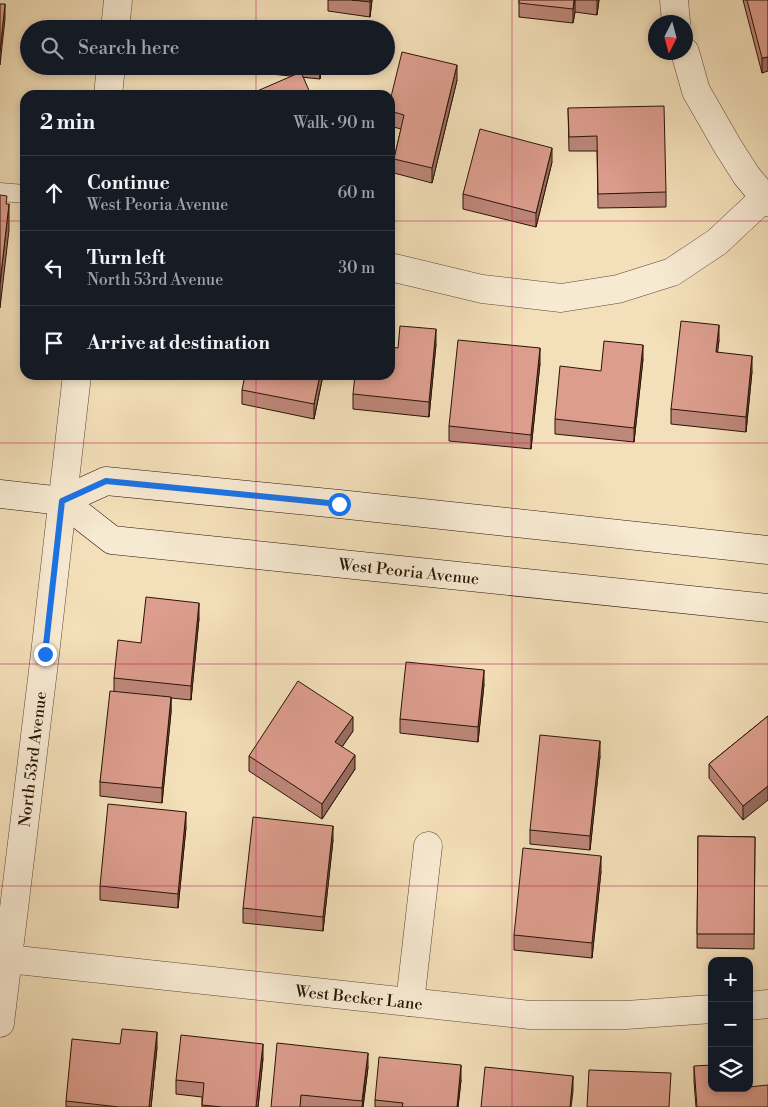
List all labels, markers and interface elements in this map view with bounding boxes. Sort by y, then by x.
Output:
north arrow [648,15,693,60]
search box [20,20,395,75]
icon: search [38,34,66,62]
text: Search here [78,36,179,60]
text: 2 min [40,110,95,136]
text: Walk · 90 m [293,113,375,133]
text: Continue [87,171,170,195]
icon: ahead [40,179,68,207]
text: 60 m [337,183,375,203]
text: West Peoria Avenue [87,195,228,215]
text: Turn left [87,246,166,270]
icon: left [40,254,68,282]
text: 30 m [338,258,375,278]
text: North 53rd Avenue [87,270,223,290]
icon: arrive [40,329,68,357]
text: Arrive at destination [87,331,270,355]
route start [328,493,351,516]
street label: West Peoria Avenue [337,555,480,589]
route end [34,643,57,666]
street label: North 53rd Avenue [15,690,51,828]
map controls [708,957,753,1092]
button: + [708,957,753,1002]
street label: West Becker Lane [293,981,424,1015]
button: − [708,1002,753,1047]
button: layers [708,1047,753,1092]

